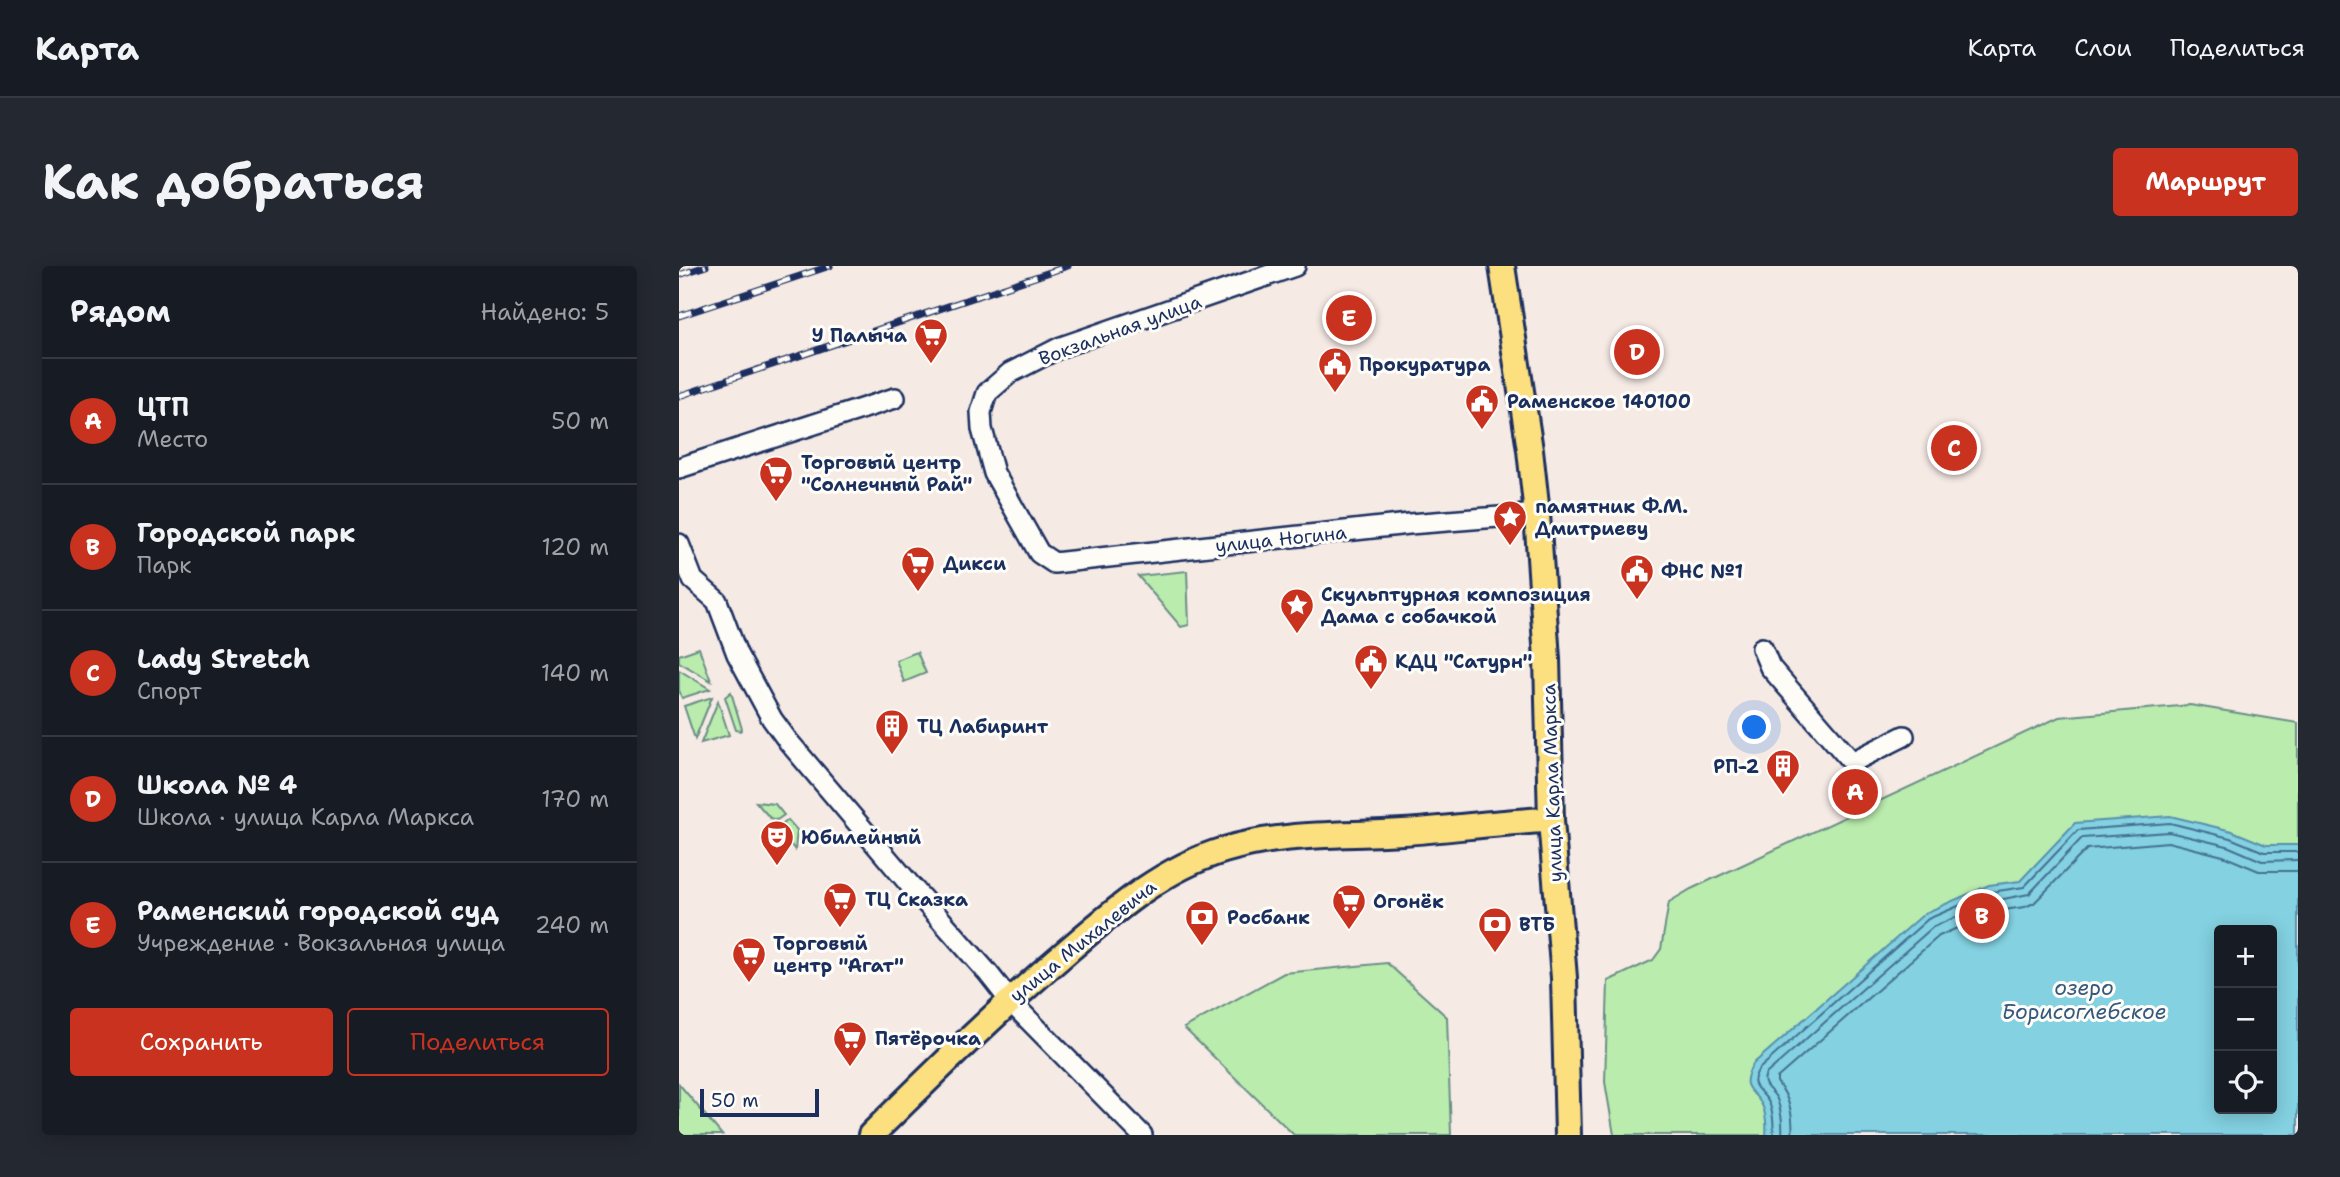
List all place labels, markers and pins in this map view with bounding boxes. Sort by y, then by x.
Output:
pin: E [1326,292,1372,344]
supermarket icon: У Палыча [912,316,950,365]
place label: У Палыча [811,323,907,348]
pin: D [1614,326,1660,378]
public building icon: Прокуратура [1316,345,1354,394]
place label: Прокуратура [1359,352,1490,377]
public building icon: Раменское 140100 [1463,382,1501,431]
place label: Раменское 140100 [1507,389,1691,414]
pin: C [1931,422,1977,474]
place label: Торговый центр "Солнечный Рай" [801,450,973,497]
supermarket icon: Торговый центр "Солнечный Рай" [757,454,795,503]
place label: памятник Ф.М. Дмитриеву [1535,494,1688,541]
place icon: памятник Ф.М. Дмитриеву [1491,498,1529,547]
supermarket icon: Дикси [899,544,937,593]
place label: Дикси [943,551,1006,576]
public building icon: ФНС №1 [1618,552,1656,601]
place label: ФНС №1 [1661,559,1743,584]
place label: Скульптурная композиция Дама с собачкой [1321,582,1591,629]
place icon: Скульптурная композиция Дама с собачкой [1278,586,1316,635]
public building icon: КДЦ "Сатурн" [1352,642,1390,691]
place label: КДЦ "Сатурн" [1395,649,1533,674]
building icon: ТЦ Лабиринт [873,707,911,756]
place label: ТЦ Лабиринт [917,714,1049,739]
building icon: РП-2 [1764,747,1802,796]
place label: РП-2 [1713,754,1759,779]
pin: A [1832,766,1878,818]
theatre icon: Юбилейный [758,818,796,867]
place label: Юбилейный [801,825,921,850]
supermarket icon: ТЦ Сказка [821,880,859,929]
supermarket icon: Огонёк [1330,882,1368,931]
place label: ТЦ Сказка [865,887,968,912]
place label: Огонёк [1373,889,1444,914]
pin: B [1959,890,2005,942]
bank icon: Росбанк [1183,898,1221,947]
place label: Росбанк [1227,905,1310,930]
bank icon: ВТБ [1476,905,1514,954]
place label: ВТБ [1519,912,1555,937]
place label: Торговый центр "Агат" [773,931,904,978]
supermarket icon: Торговый центр "Агат" [730,935,768,984]
supermarket icon: Пятёрочка [831,1019,869,1068]
place label: Пятёрочка [875,1026,981,1051]

